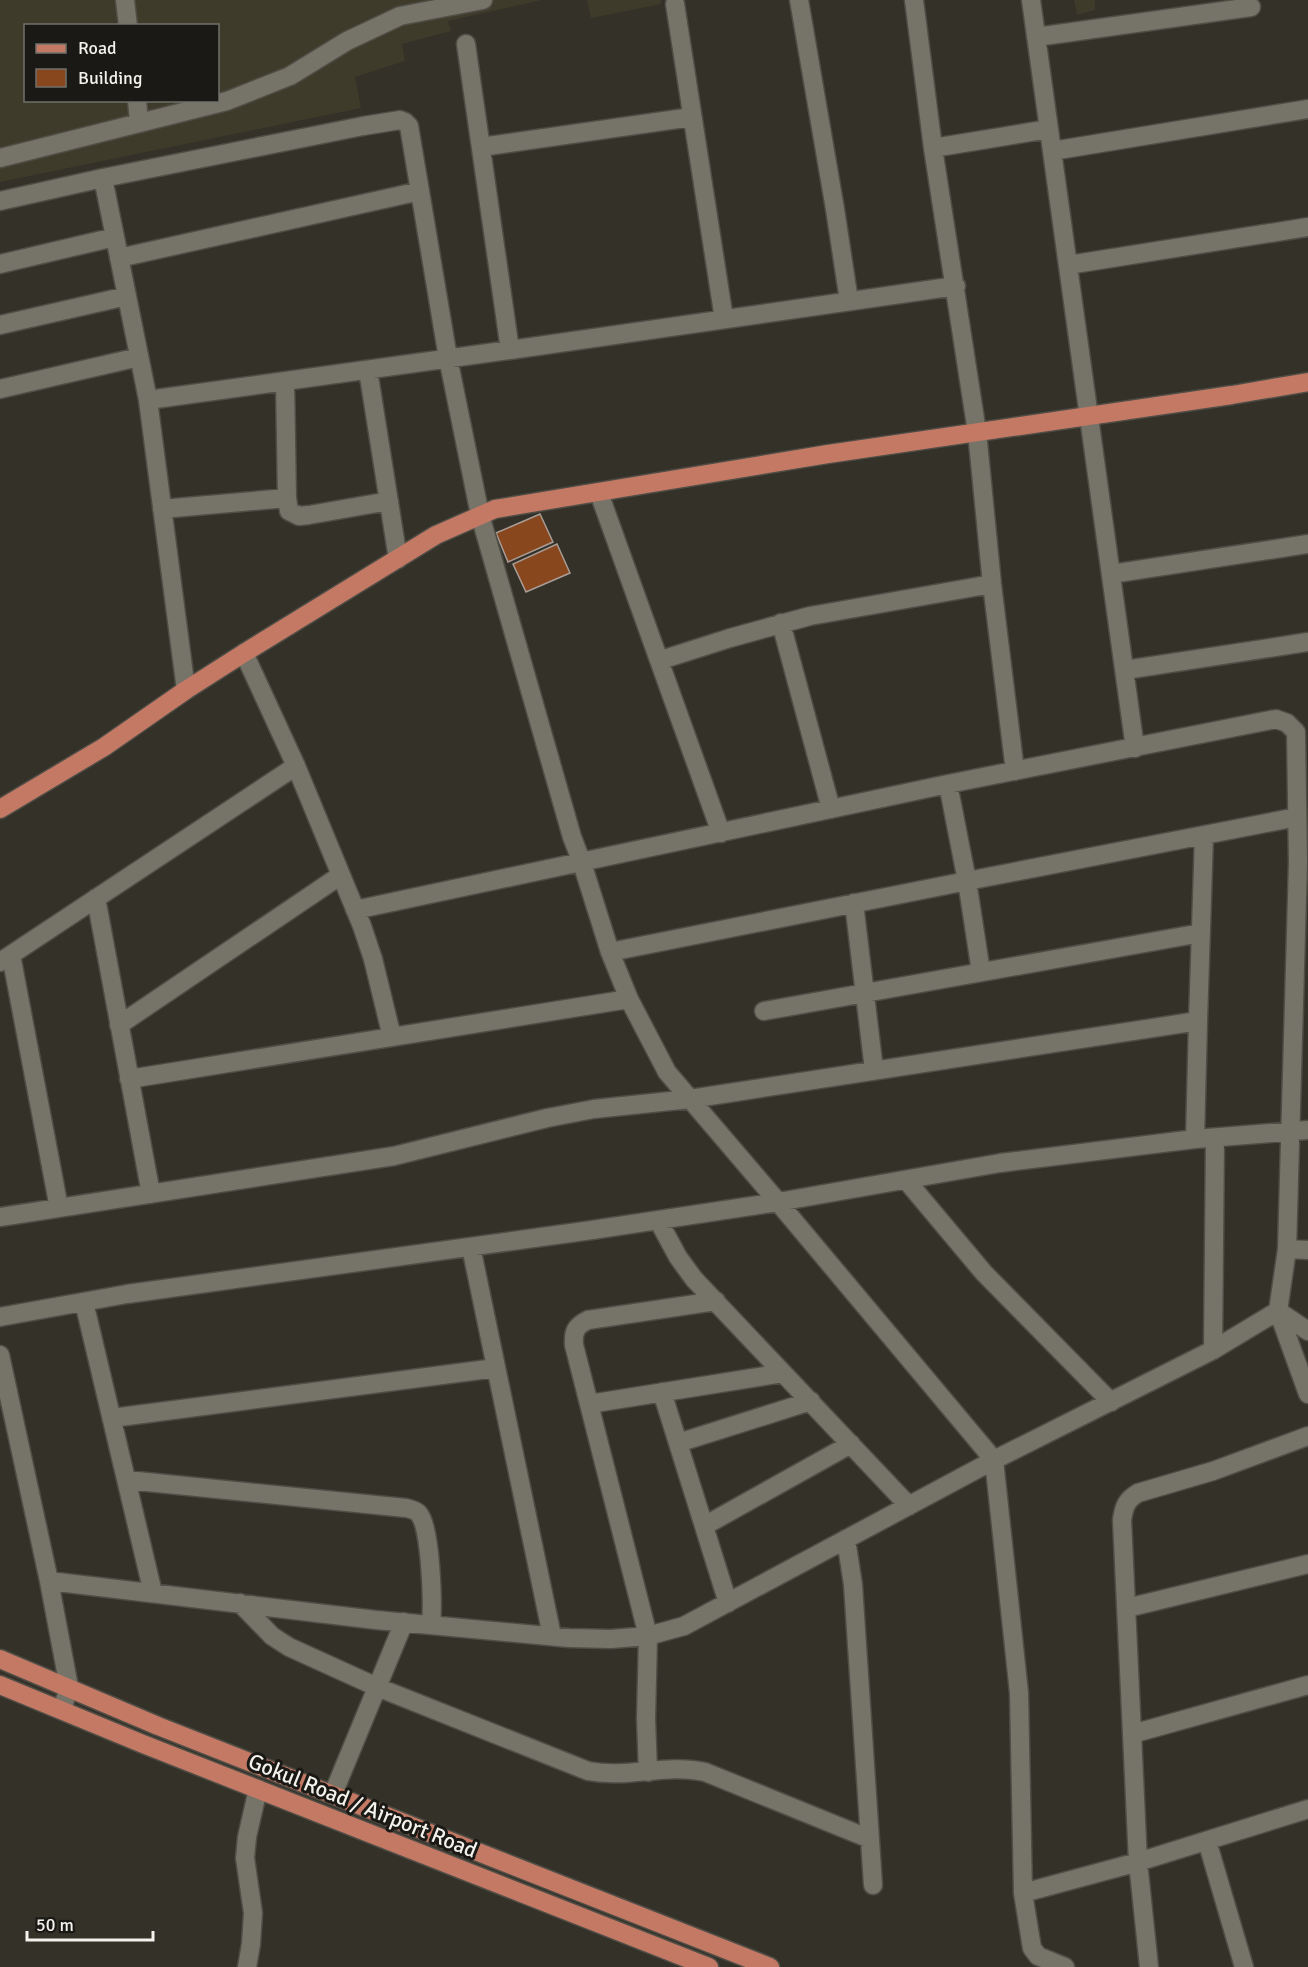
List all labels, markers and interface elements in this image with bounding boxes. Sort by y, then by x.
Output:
legend [24,24,219,102]
text: Road [78,37,117,59]
text: Building [78,67,142,89]
street label: Gokul Road / Airport Road [244,1747,481,1864]
scale bar [27,1904,153,1942]
text: 50 m [36,1914,74,1936]

